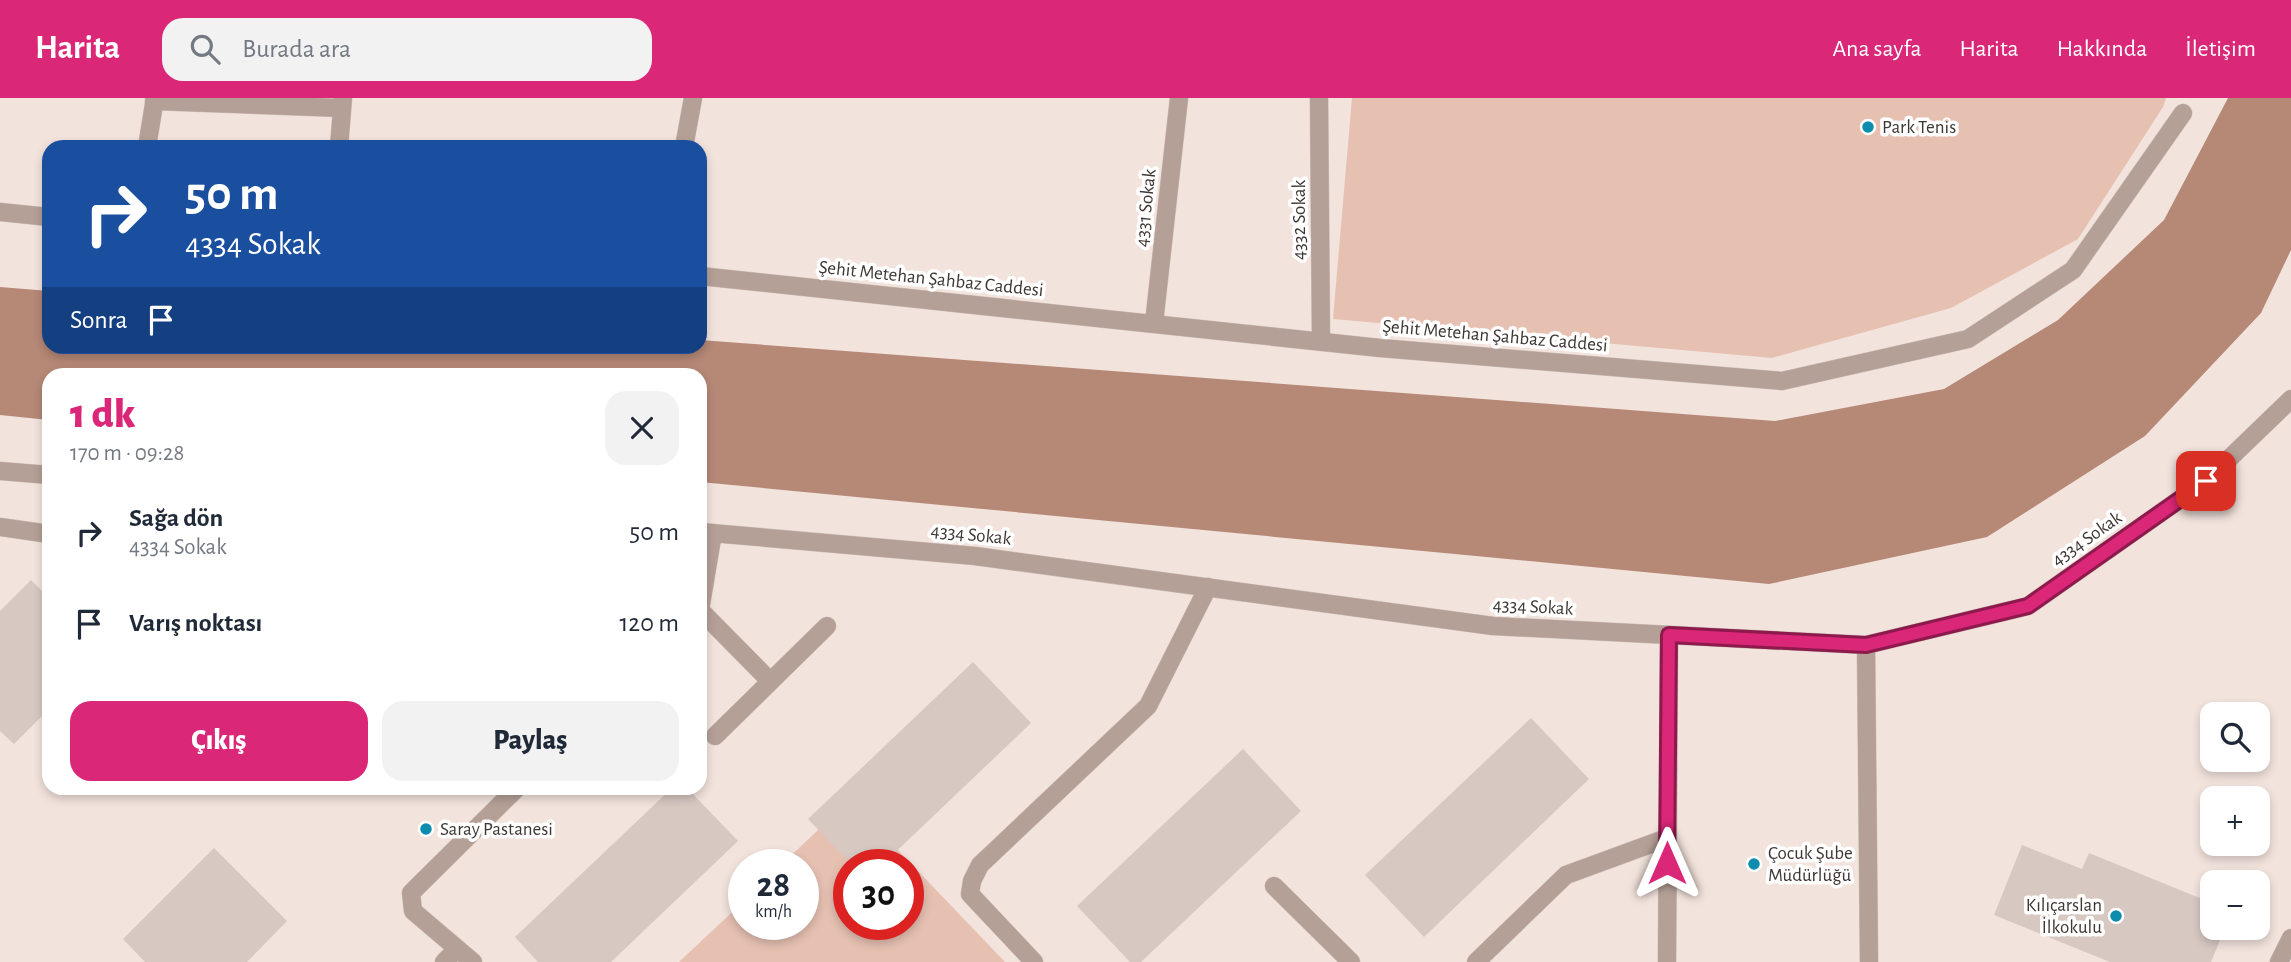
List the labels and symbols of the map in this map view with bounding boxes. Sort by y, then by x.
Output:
place label: Park Tenis [1882,118,1956,137]
marker: Park Tenis [1860,119,1876,135]
street label: 4331 Sokak [1132,168,1160,248]
street label: 4332 Sokak [1290,180,1309,260]
street label: Şehit Metehan Şahbaz Caddesi [818,258,1044,300]
street label: Şehit Metehan Şahbaz Caddesi [1382,317,1608,355]
pin [2176,451,2236,511]
street label: 4334 Sokak [2048,508,2126,570]
street label: 4334 Sokak [930,521,1012,549]
street label: 4334 Sokak [1492,595,1574,619]
place label: Saray Pastanesi [440,820,553,839]
marker: Saray Pastanesi [418,821,434,837]
position arrow [1630,826,1704,900]
place label: Çocuk Şube Müdürlüğü [1768,844,1853,885]
speed limit sign: 30 [833,849,924,940]
marker: Çocuk Şube Müdürlüğü [1746,856,1762,872]
place label: Kılıçarslan İlkokulu [2026,896,2102,937]
marker: Kılıçarslan İlkokulu [2108,908,2124,924]

